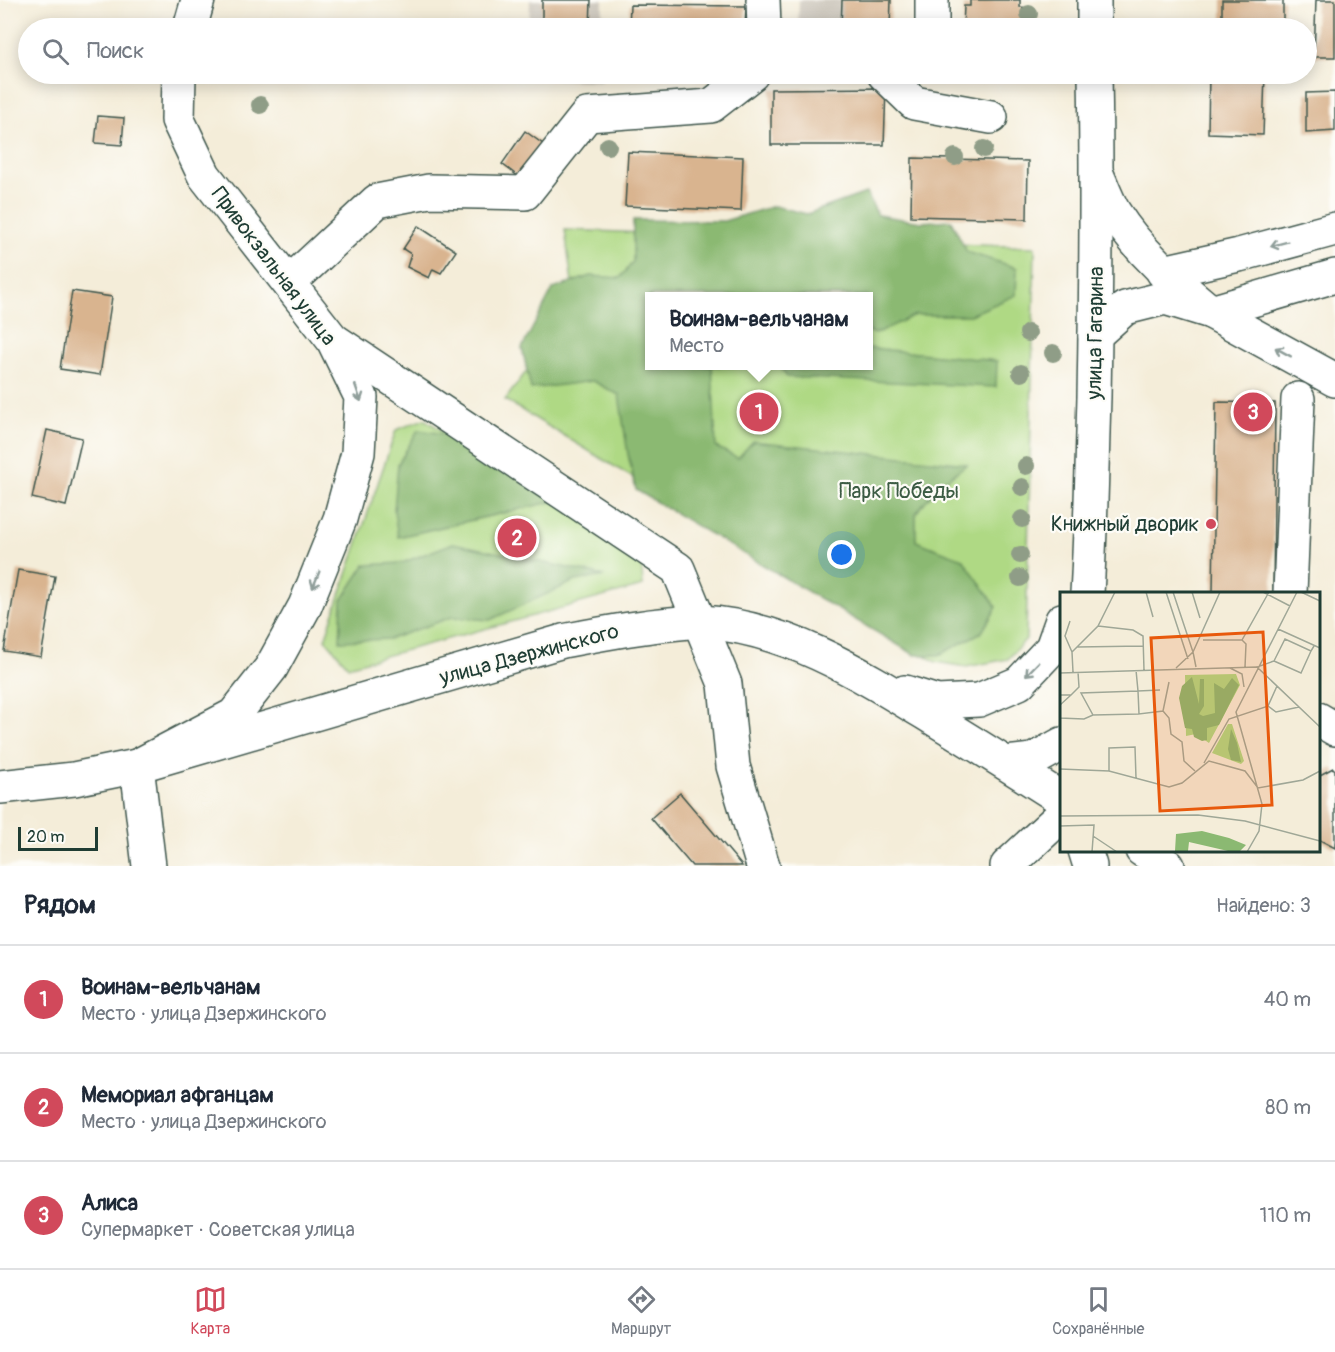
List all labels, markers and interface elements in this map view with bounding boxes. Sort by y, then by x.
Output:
search box [18,18,1317,84]
icon: search [39,35,72,68]
text: Поиск [87,37,144,65]
street label: Привокзальная улица [205,182,342,351]
one-way arrow [1269,239,1288,250]
street label: улица Гагарина [1081,266,1110,401]
popup [645,292,873,370]
text: Воинам-вельчанам [669,305,849,333]
text: Место [669,333,724,358]
one-way arrow [1275,346,1293,357]
one-way arrow [353,383,364,402]
pin: 1 [740,390,778,434]
pin: 3 [1234,390,1272,434]
park label: Парк Победы [839,478,959,505]
place label: Книжный дворик [1051,511,1199,538]
pin: 2 [498,516,536,560]
marker: Книжный дворик [1204,517,1218,531]
your location [827,540,856,569]
one-way arrow [310,570,321,588]
inset map [1060,592,1320,851]
street label: улица Дзержинского [436,618,622,692]
one-way arrow [1025,661,1039,676]
scale bar [18,824,98,852]
text: 20 m [27,827,65,847]
text: Рядом [24,889,96,921]
text: Найдено: 3 [1216,893,1311,918]
text: Воинам-вельчанам [81,973,261,1001]
text: 1 [40,987,47,1012]
text: 40 m [1264,987,1311,1012]
text: Место · улица Дзержинского [81,1001,326,1026]
text: Мемориал афганцам [81,1081,274,1109]
text: 2 [38,1095,49,1120]
text: 80 m [1265,1095,1311,1120]
text: Место · улица Дзержинского [81,1109,326,1134]
text: Алиса [81,1189,138,1217]
text: 3 [38,1203,49,1228]
text: 110 m [1260,1203,1311,1228]
text: Супермаркет · Советская улица [81,1217,355,1242]
tab: Карта [190,1283,230,1339]
tab: Маршрут [611,1283,671,1339]
tab: Сохранённые [1052,1283,1145,1339]

